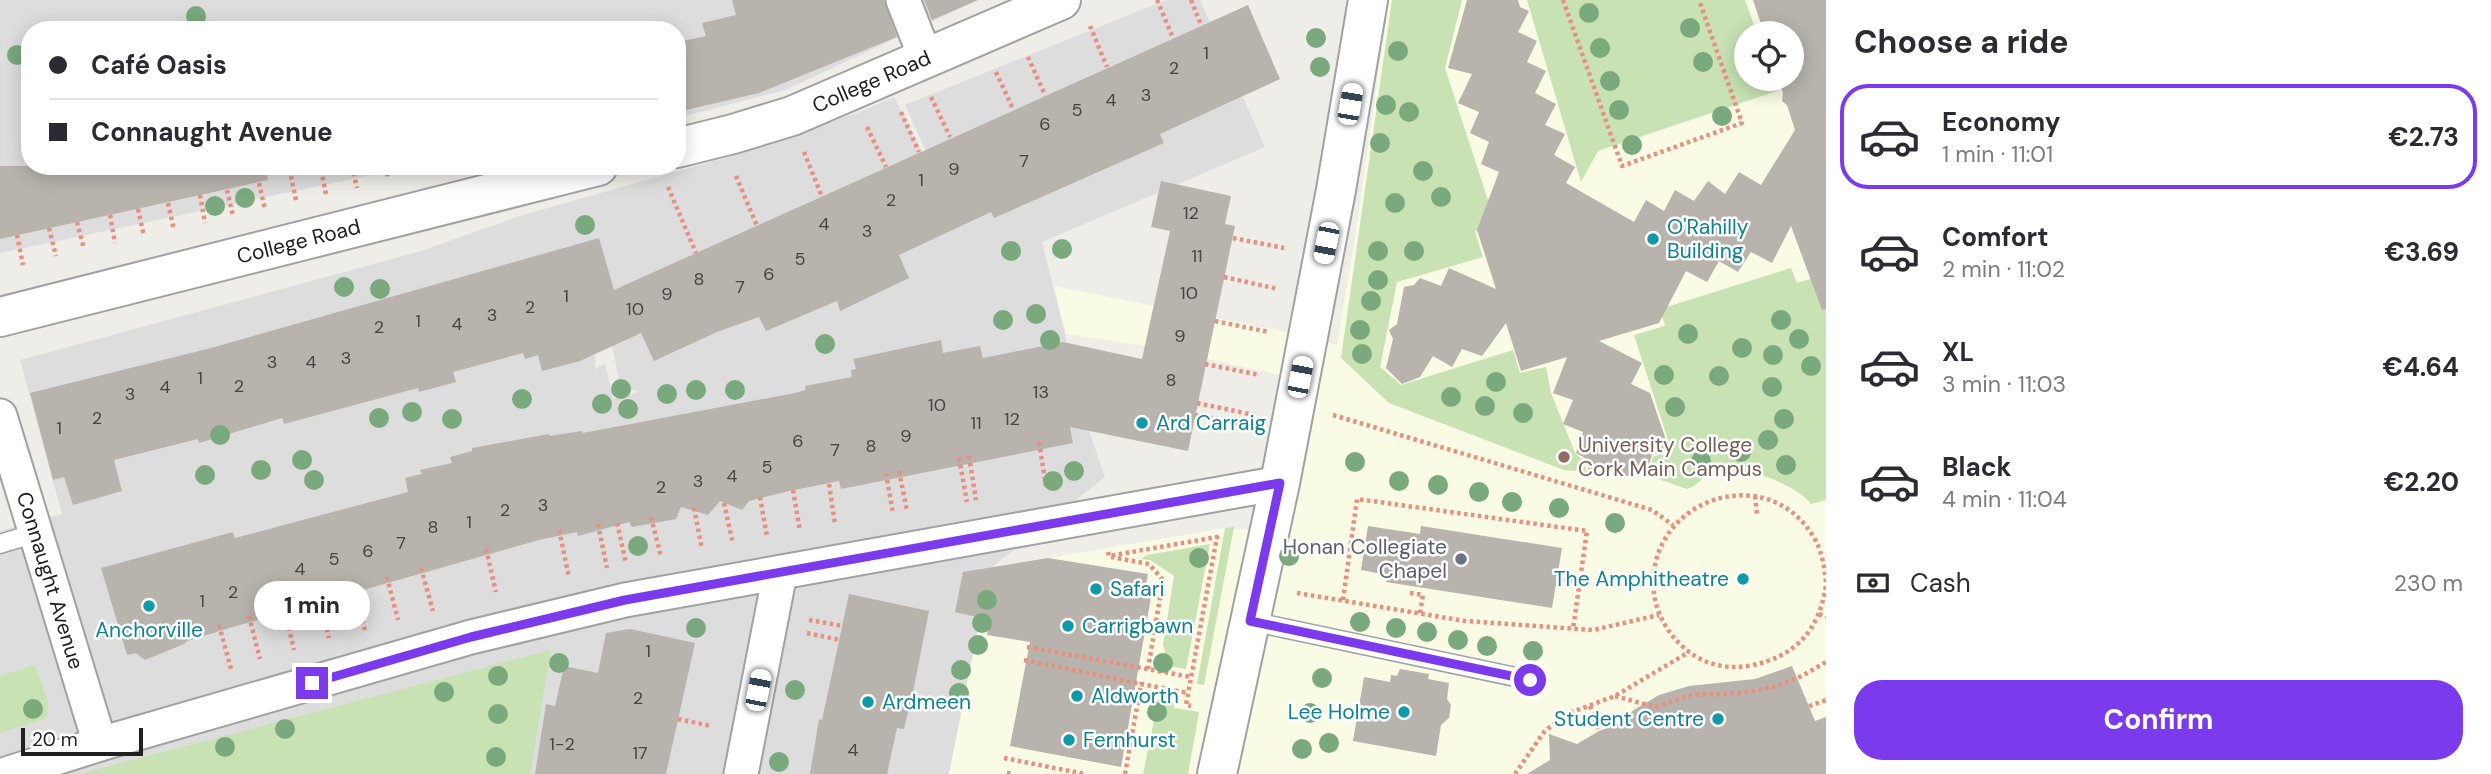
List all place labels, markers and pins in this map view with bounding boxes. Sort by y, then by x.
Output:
place label: O'Rahilly Building [1667,213,1749,265]
marker: O'Rahilly Building [1645,231,1661,247]
place label: Ard Carraig [1156,409,1267,437]
marker: Ard Carraig [1134,415,1150,431]
place label: University College Cork Main Campus [1578,431,1762,483]
marker: University College Cork Main Campus [1556,449,1572,465]
place label: Honan Collegiate Chapel [1283,533,1447,585]
marker: Honan Collegiate Chapel [1453,551,1469,567]
place label: The Amphitheatre [1554,565,1729,593]
marker: The Amphitheatre [1735,571,1751,587]
place label: Safari [1110,575,1165,603]
marker: Safari [1088,581,1104,597]
marker: Anchorville [141,598,157,614]
place label: Carrigbawn [1082,612,1193,640]
place label: Anchorville [95,616,203,644]
marker: Carrigbawn [1060,618,1076,634]
place label: Aldworth [1091,682,1179,710]
place label: Ardmeen [882,688,971,716]
marker: Aldworth [1069,688,1085,704]
marker: Ardmeen [860,694,876,710]
place label: Lee Holme [1288,698,1390,726]
marker: Lee Holme [1396,704,1412,720]
place label: Student Centre [1554,705,1704,733]
marker: Student Centre [1710,711,1726,727]
place label: Fernhurst [1083,726,1176,754]
marker: Fernhurst [1061,732,1077,748]

